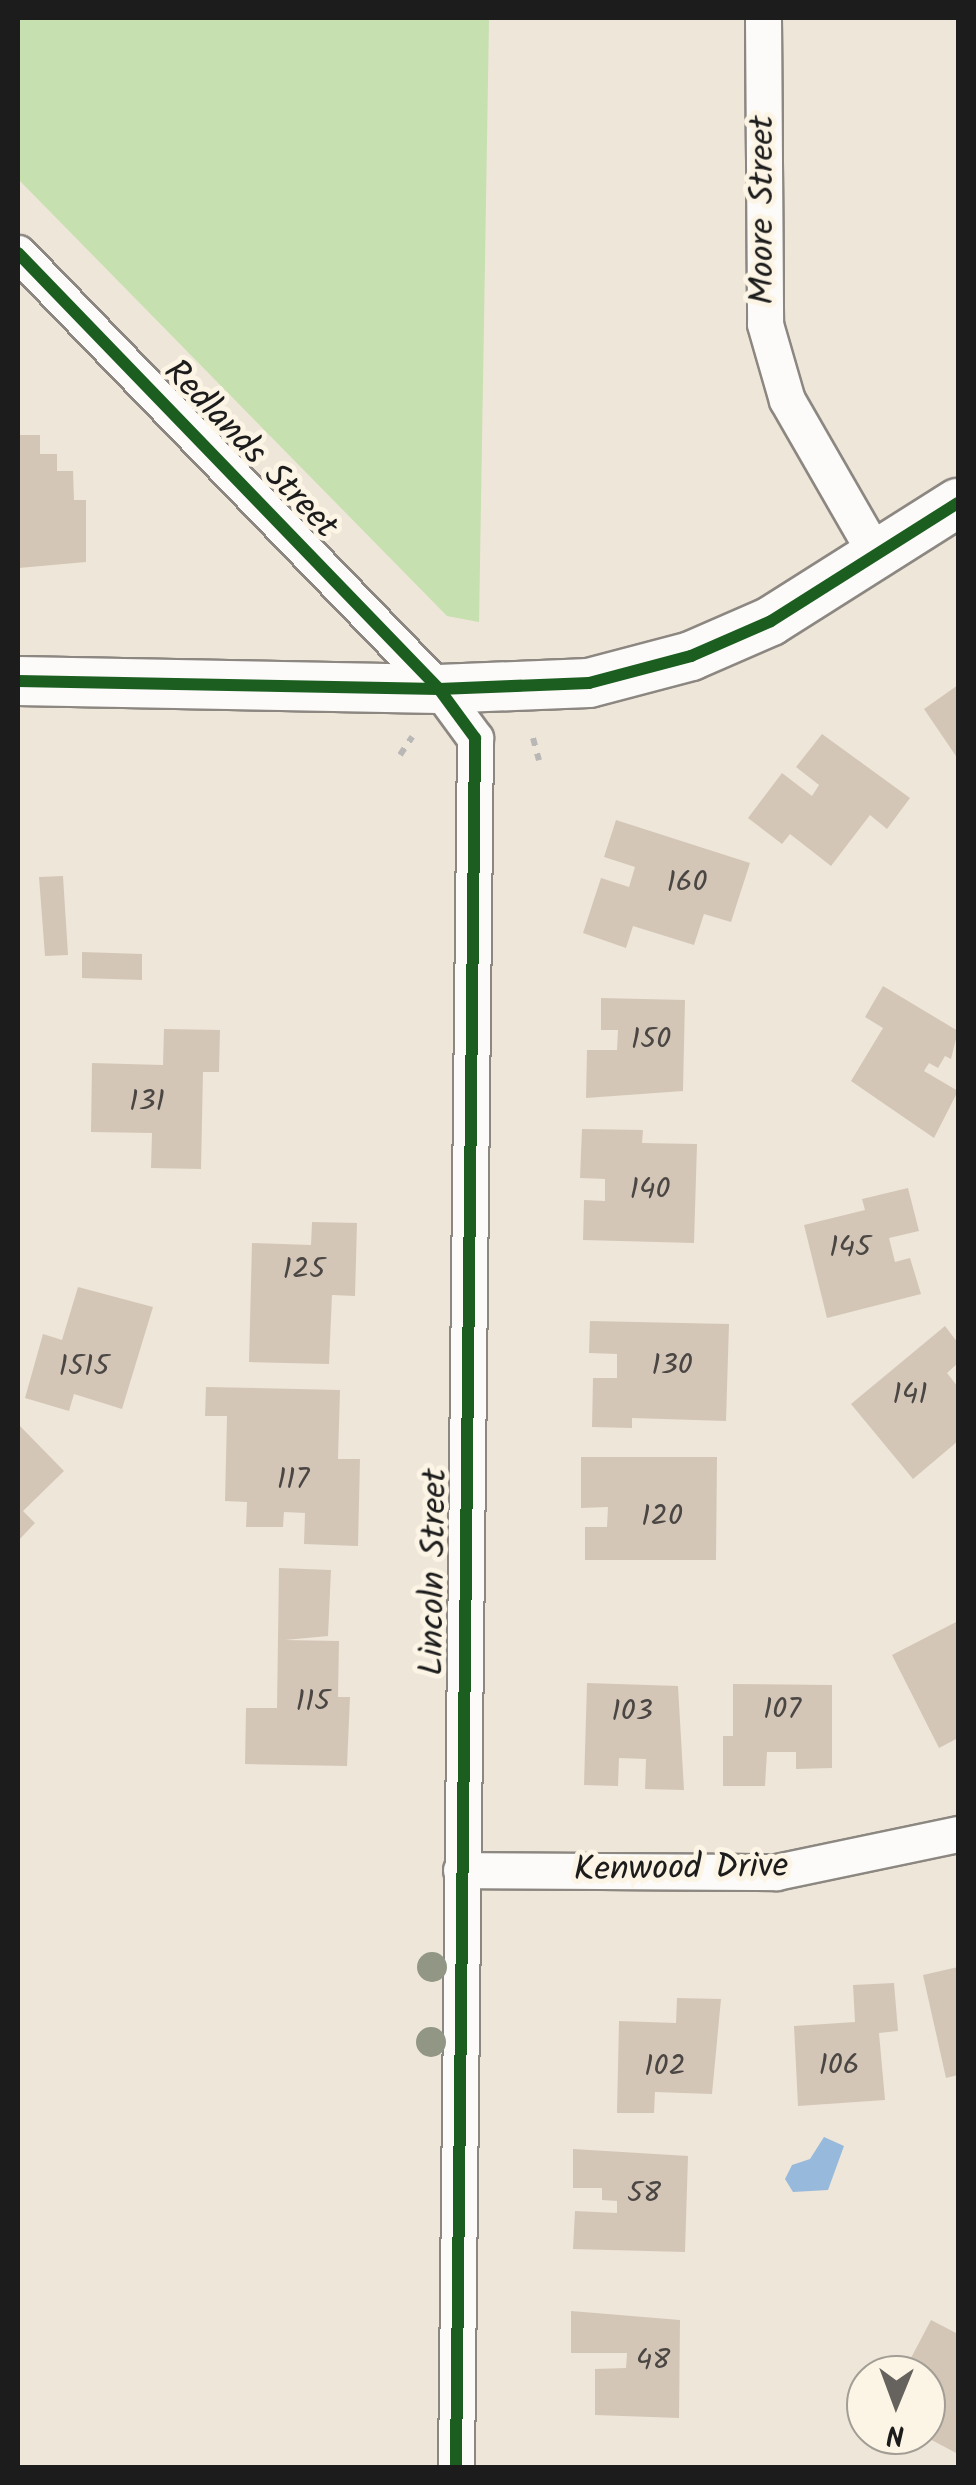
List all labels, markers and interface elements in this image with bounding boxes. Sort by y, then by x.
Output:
street label: Moore Street [743,115,785,305]
street label: Redlands Street [154,352,346,548]
house number: 160 [666,865,708,901]
house number: 150 [631,1022,671,1058]
house number: 131 [129,1084,165,1120]
house number: 140 [630,1172,670,1208]
house number: 145 [829,1230,871,1266]
house number: 125 [283,1252,325,1288]
house number: 130 [651,1348,693,1384]
house number: 1515 [58,1349,110,1385]
house number: 141 [892,1377,928,1413]
house number: 117 [277,1462,309,1498]
street label: Lincoln Street [412,1468,458,1676]
house number: 120 [641,1499,683,1535]
house number: 115 [296,1684,330,1720]
house number: 107 [763,1692,801,1728]
house number: 103 [611,1694,653,1730]
street label: Kenwood Drive [573,1846,789,1892]
house number: 106 [818,2048,860,2084]
house number: 102 [644,2049,686,2085]
house number: 58 [627,2176,661,2212]
house number: 48 [636,2343,670,2379]
north arrow [846,2355,946,2455]
text: N [886,2411,905,2456]

